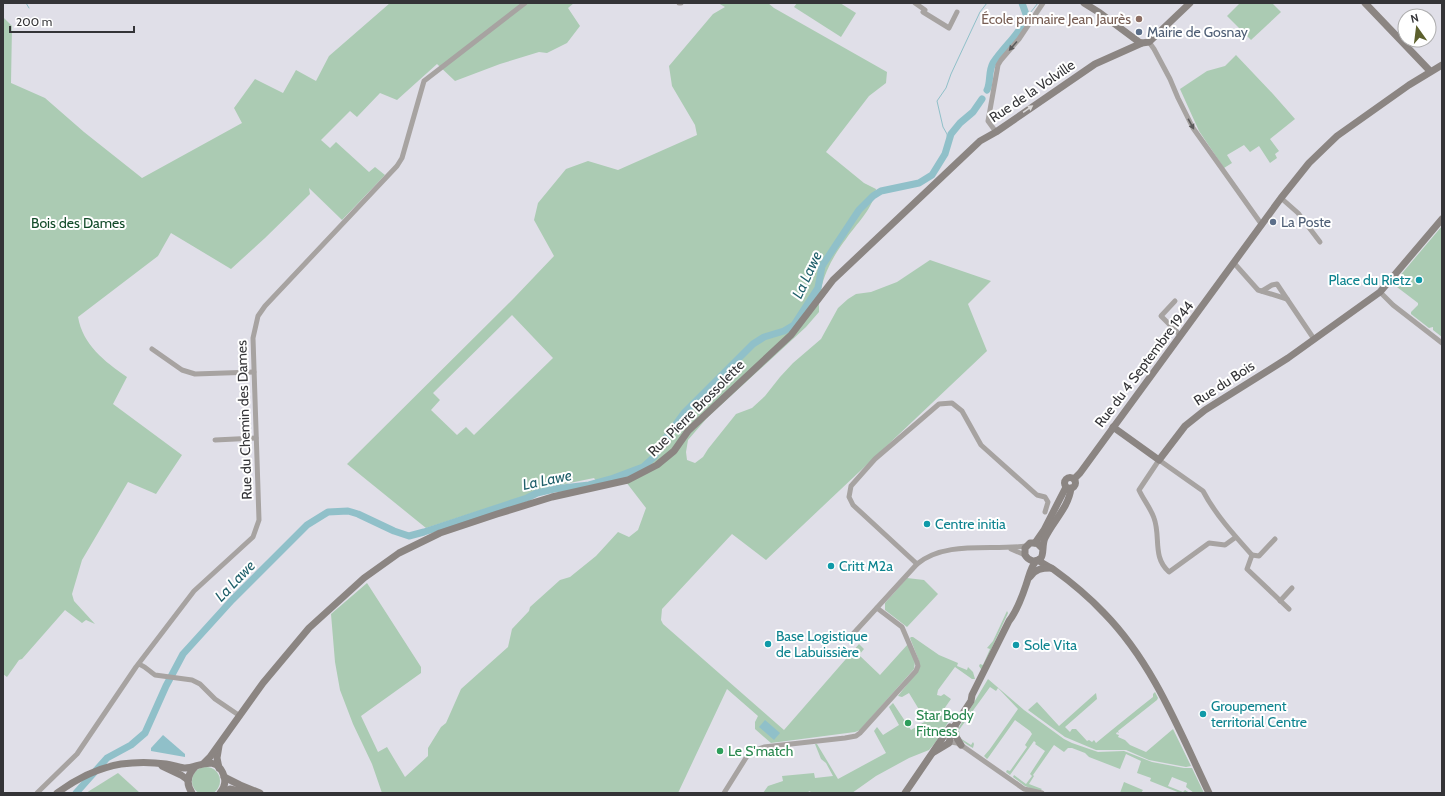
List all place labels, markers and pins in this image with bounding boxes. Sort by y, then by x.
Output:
place label: École primaire Jean Jaurès [981,10,1131,28]
marker: École primaire Jean Jaurès [1134,14,1144,24]
place label: Mairie de Gosnay [1147,23,1248,41]
marker: Mairie de Gosnay [1134,27,1144,37]
place label: La Poste [1281,213,1331,231]
marker: La Poste [1268,217,1278,227]
place label: Place du Rietz [1328,271,1411,289]
marker: Place du Rietz [1414,275,1424,285]
place label: Centre initia [935,515,1006,533]
marker: Centre initia [922,519,932,529]
place label: Critt M2a [839,557,893,575]
marker: Critt M2a [826,561,836,571]
place label: Base Logistique de Labuissière [776,627,868,661]
place label: Sole Vita [1024,636,1077,654]
marker: Base Logistique de Labuissière [763,639,773,649]
marker: Sole Vita [1011,640,1021,650]
place label: Groupement territorial Centre [1211,697,1307,731]
place label: Star Body Fitness [916,706,974,740]
marker: Groupement territorial Centre [1198,709,1208,719]
marker: Star Body Fitness [903,718,913,728]
place label: Le S'match [728,742,793,760]
marker: Le S'match [715,746,725,756]

